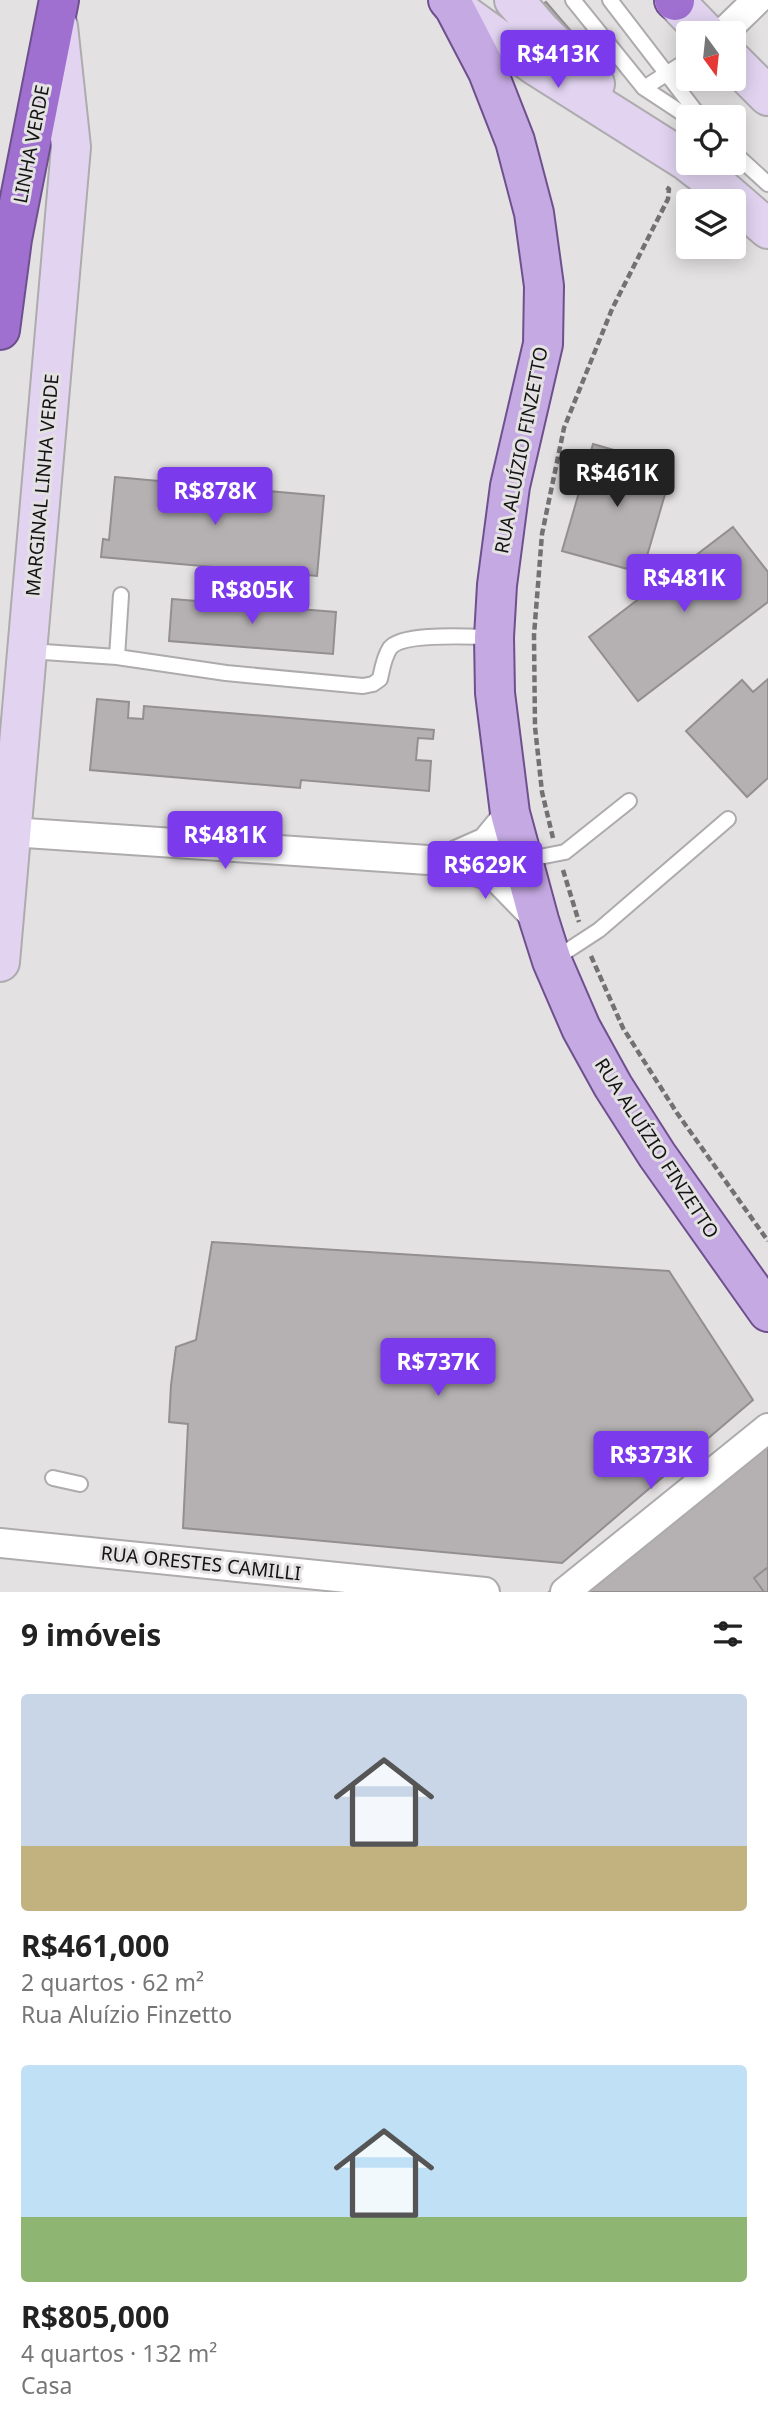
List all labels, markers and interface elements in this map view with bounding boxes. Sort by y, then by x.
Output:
north arrow [676,21,746,91]
map controls [676,21,746,259]
pin: R$413K [501,31,615,90]
text: R$413K [517,37,599,69]
street label: LINHA VERDE [7,83,55,205]
button: locate [676,105,746,175]
button: layers [676,189,746,259]
street label: RUA ALUÍZIO FINZETTO [488,344,554,556]
street label: MARGINAL LINHA VERDE [19,373,65,597]
pin: R$461K [560,449,674,509]
text: R$461K [576,456,658,488]
pin: R$878K [158,468,272,527]
text: R$878K [174,474,256,506]
pin: R$481K [627,554,741,614]
text: R$481K [643,561,725,593]
pin: R$805K [195,566,309,626]
text: R$805K [211,573,293,605]
pin: R$481K [168,812,282,871]
text: R$481K [184,818,266,850]
pin: R$629K [428,842,542,901]
text: R$629K [444,848,526,880]
street label: RUA ALUÍZIO FINZETTO [589,1053,725,1243]
pin: R$737K [381,1338,495,1398]
text: R$737K [397,1345,479,1377]
pin: R$373K [594,1432,708,1491]
text: R$373K [610,1438,692,1470]
street label: RUA ORESTES CAMILLI [100,1540,302,1586]
text: 9 imóveis [21,1614,161,1655]
icon: filters [709,1615,747,1653]
icon: home [321,1739,447,1865]
text: R$461,000 [21,1925,169,1966]
text: 2 quartos · 62 m² [21,1966,204,1998]
text: Rua Aluízio Finzetto [21,1998,232,2030]
icon: home [321,2110,447,2236]
text: R$805,000 [21,2296,169,2337]
text: 4 quartos · 132 m² [21,2337,217,2369]
text: Casa [21,2369,72,2401]

